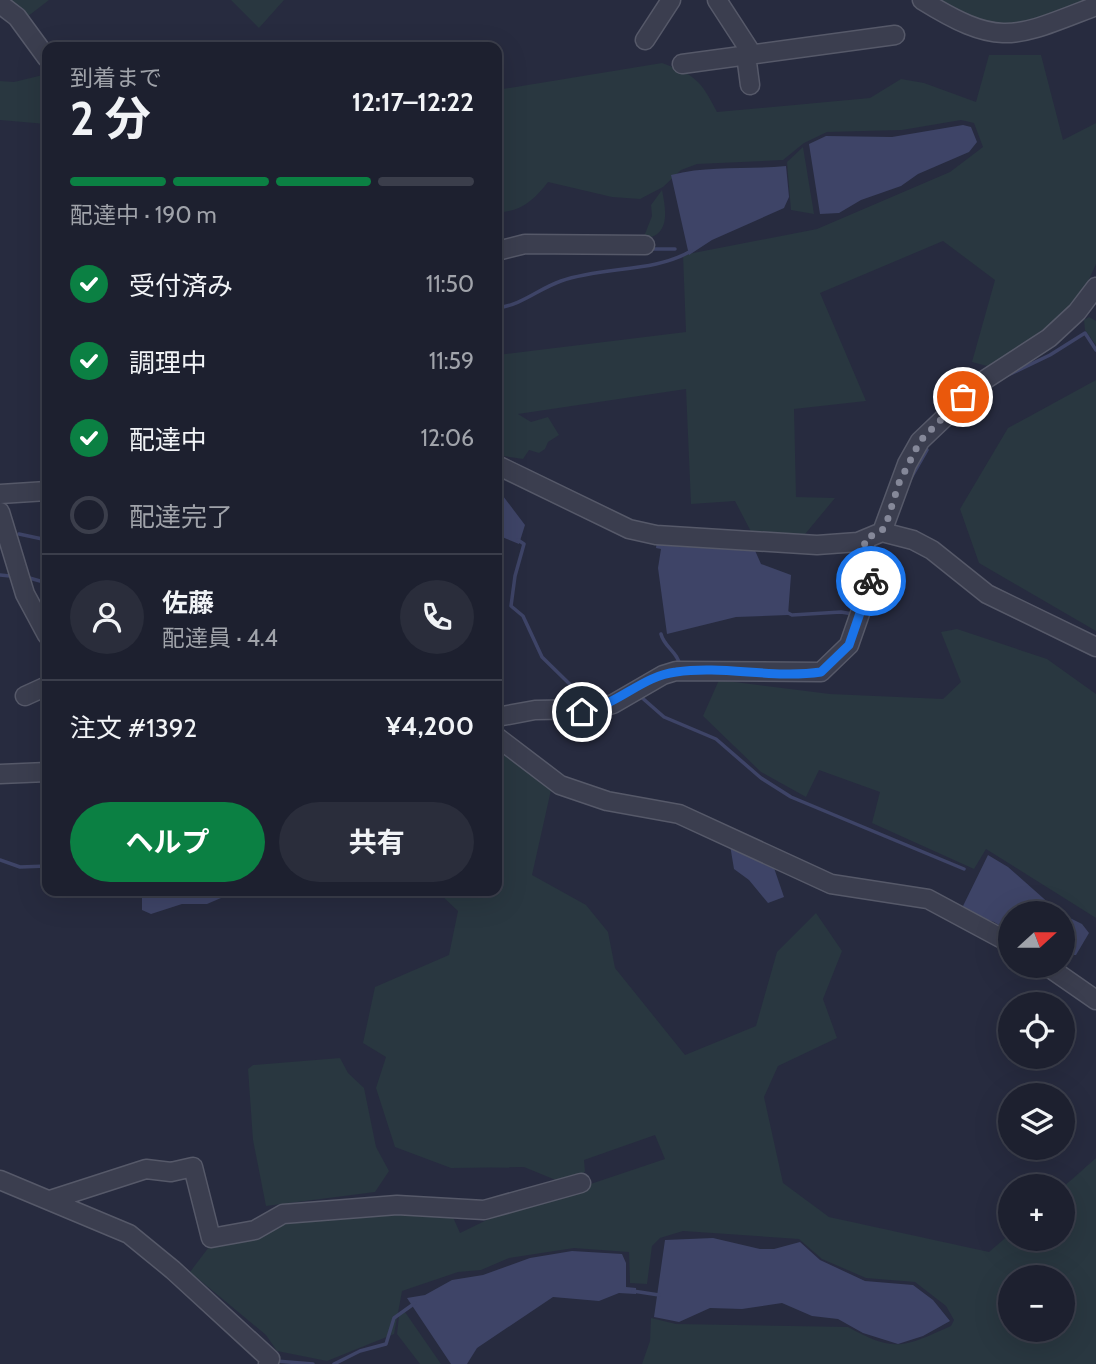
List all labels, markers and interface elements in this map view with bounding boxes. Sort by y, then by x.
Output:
text: 到着まで [70,64,162,92]
text: 12:17–12:22 [352,86,474,118]
text: 2 分 [70,91,151,147]
text: 配達中 · 190 m [70,201,217,229]
icon: check [70,265,108,303]
text: 受付済み [129,270,233,302]
text: 11:50 [426,270,474,298]
icon: check [70,342,108,380]
text: 調理中 [129,347,207,379]
text: 11:59 [429,347,474,375]
pin [933,367,993,427]
icon: bag [944,378,982,416]
icon: check [70,419,108,457]
text: 配達中 [129,424,207,456]
text: 12:06 [421,424,474,452]
text: 配達完了 [129,501,233,533]
courier [836,546,906,616]
icon: bike [852,562,890,600]
button: person [70,580,144,654]
button: phone [400,580,474,654]
text: 佐藤 [162,587,214,619]
text: 配達員 · 4.4 [162,624,278,652]
pin [552,682,612,742]
icon: home [563,693,601,731]
text: ¥4,200 [386,710,474,742]
text: 注文 #1392 [70,712,197,744]
button: ヘルプ [70,802,265,882]
button: 共有 [279,802,474,882]
north arrow [998,901,1074,978]
map controls [998,901,1075,1342]
button: locate [998,992,1075,1069]
button: layers [998,1083,1075,1160]
button: + [998,1174,1075,1251]
button: − [998,1265,1075,1342]

